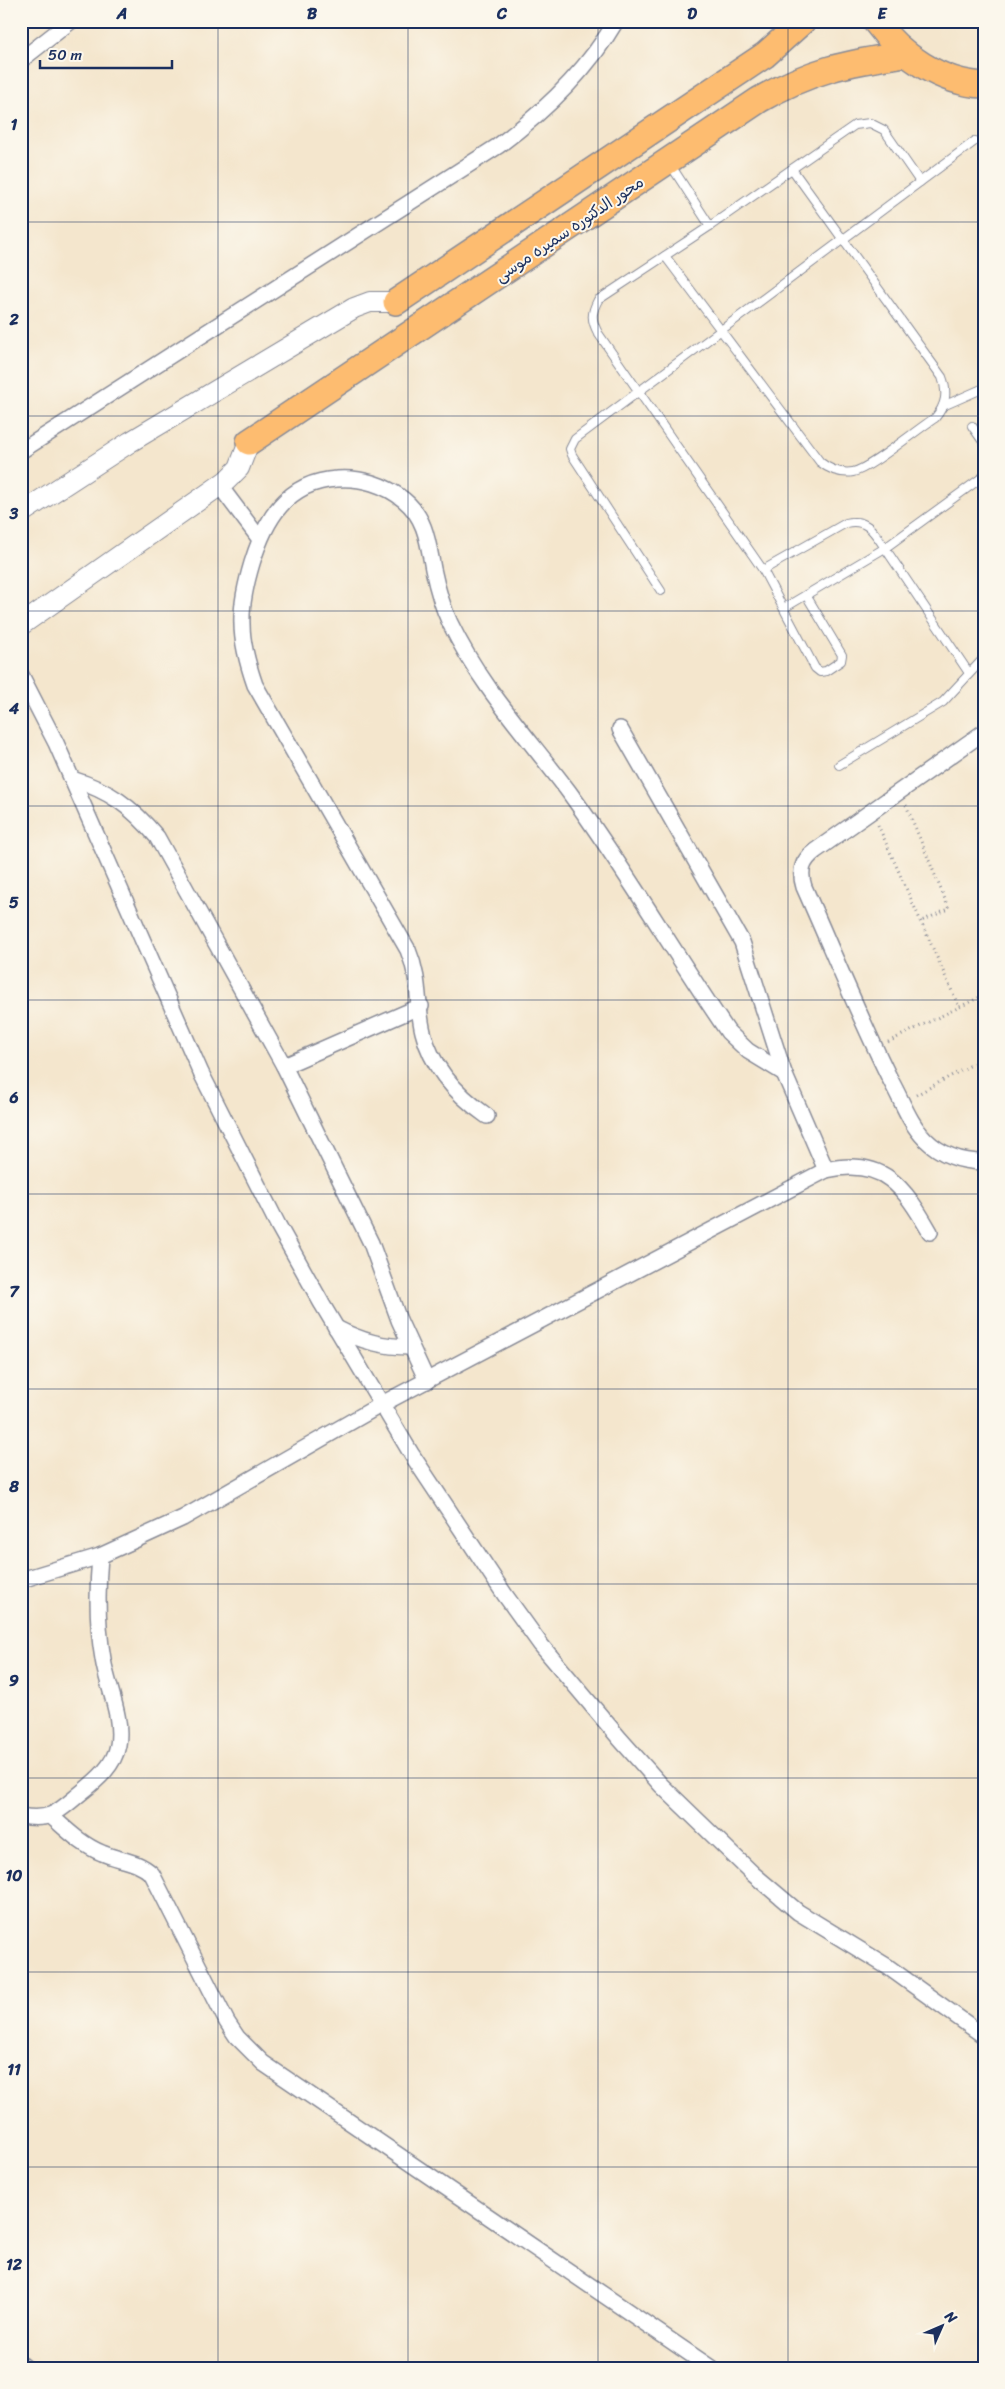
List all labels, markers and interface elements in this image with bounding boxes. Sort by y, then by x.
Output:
text: A [116,0,127,28]
text: B [307,0,318,28]
text: C [496,0,508,28]
text: D [687,0,697,28]
text: E [878,0,888,28]
scale bar [40,38,172,70]
text: 50 m [48,42,83,68]
text: 1 [11,110,18,139]
street label: محور الدكتوره سميره موسى [488,168,650,290]
text: 2 [8,305,19,334]
text: 3 [9,499,19,528]
text: 4 [8,694,19,723]
text: 5 [9,888,19,917]
text: 6 [8,1083,19,1112]
text: 7 [9,1277,20,1306]
text: 8 [8,1472,19,1501]
text: 9 [9,1666,19,1695]
text: 10 [6,1861,22,1890]
text: 11 [7,2055,21,2084]
text: 12 [6,2250,23,2279]
north arrow [918,2302,968,2352]
text: N [938,2304,963,2330]

